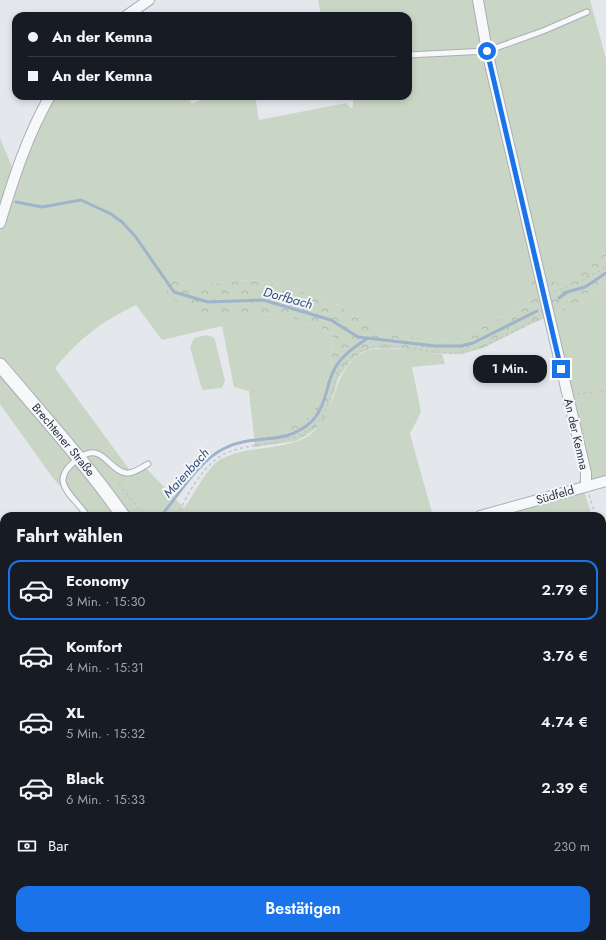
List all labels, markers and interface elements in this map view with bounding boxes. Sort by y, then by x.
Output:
text: An der Kemna [52,26,152,48]
route start [478,42,496,60]
text: An der Kemna [52,65,152,87]
water label: Dorfbach [261,282,315,314]
callout: 1 Min. [473,355,547,383]
text: 1 Min. [492,359,528,378]
route end [552,360,570,378]
street label: An der Kemna [559,397,593,472]
street label: Brechtener Straße [27,399,99,480]
water label: Maienbach [159,444,214,502]
street label: Südfeld [534,481,576,509]
text: Fahrt wählen [16,523,123,549]
text: Economy [66,570,129,592]
icon: car [18,572,54,608]
text: 2.79 € [542,579,588,601]
text: 3 Min. · 15:30 [66,592,145,611]
text: Komfort [66,636,122,658]
icon: car [18,638,54,674]
text: 3.76 € [542,645,588,667]
text: 4 Min. · 15:31 [66,658,144,677]
text: XL [66,702,84,724]
icon: car [18,704,54,740]
text: 4.74 € [541,711,588,733]
text: 5 Min. · 15:32 [66,724,145,743]
text: Black [66,768,104,790]
icon: car [18,770,54,806]
text: 2.39 € [541,777,588,799]
text: 6 Min. · 15:33 [66,790,145,809]
icon: cash [16,835,38,857]
text: Bar [48,835,69,857]
text: 230 m [554,837,590,856]
button: Bestätigen [16,886,590,932]

